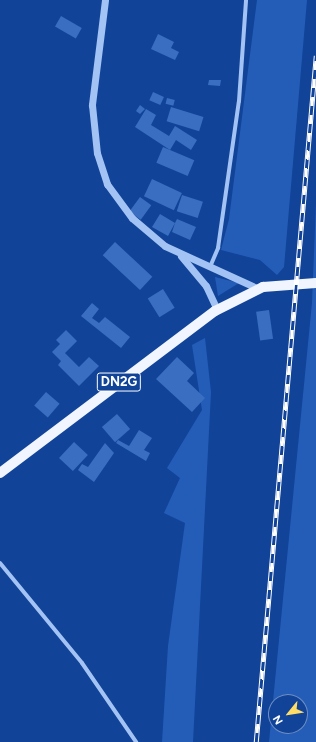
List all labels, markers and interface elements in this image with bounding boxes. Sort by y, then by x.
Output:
road number: DN2G [96,371,142,393]
north arrow [268,694,308,734]
text: N [270,713,286,727]

